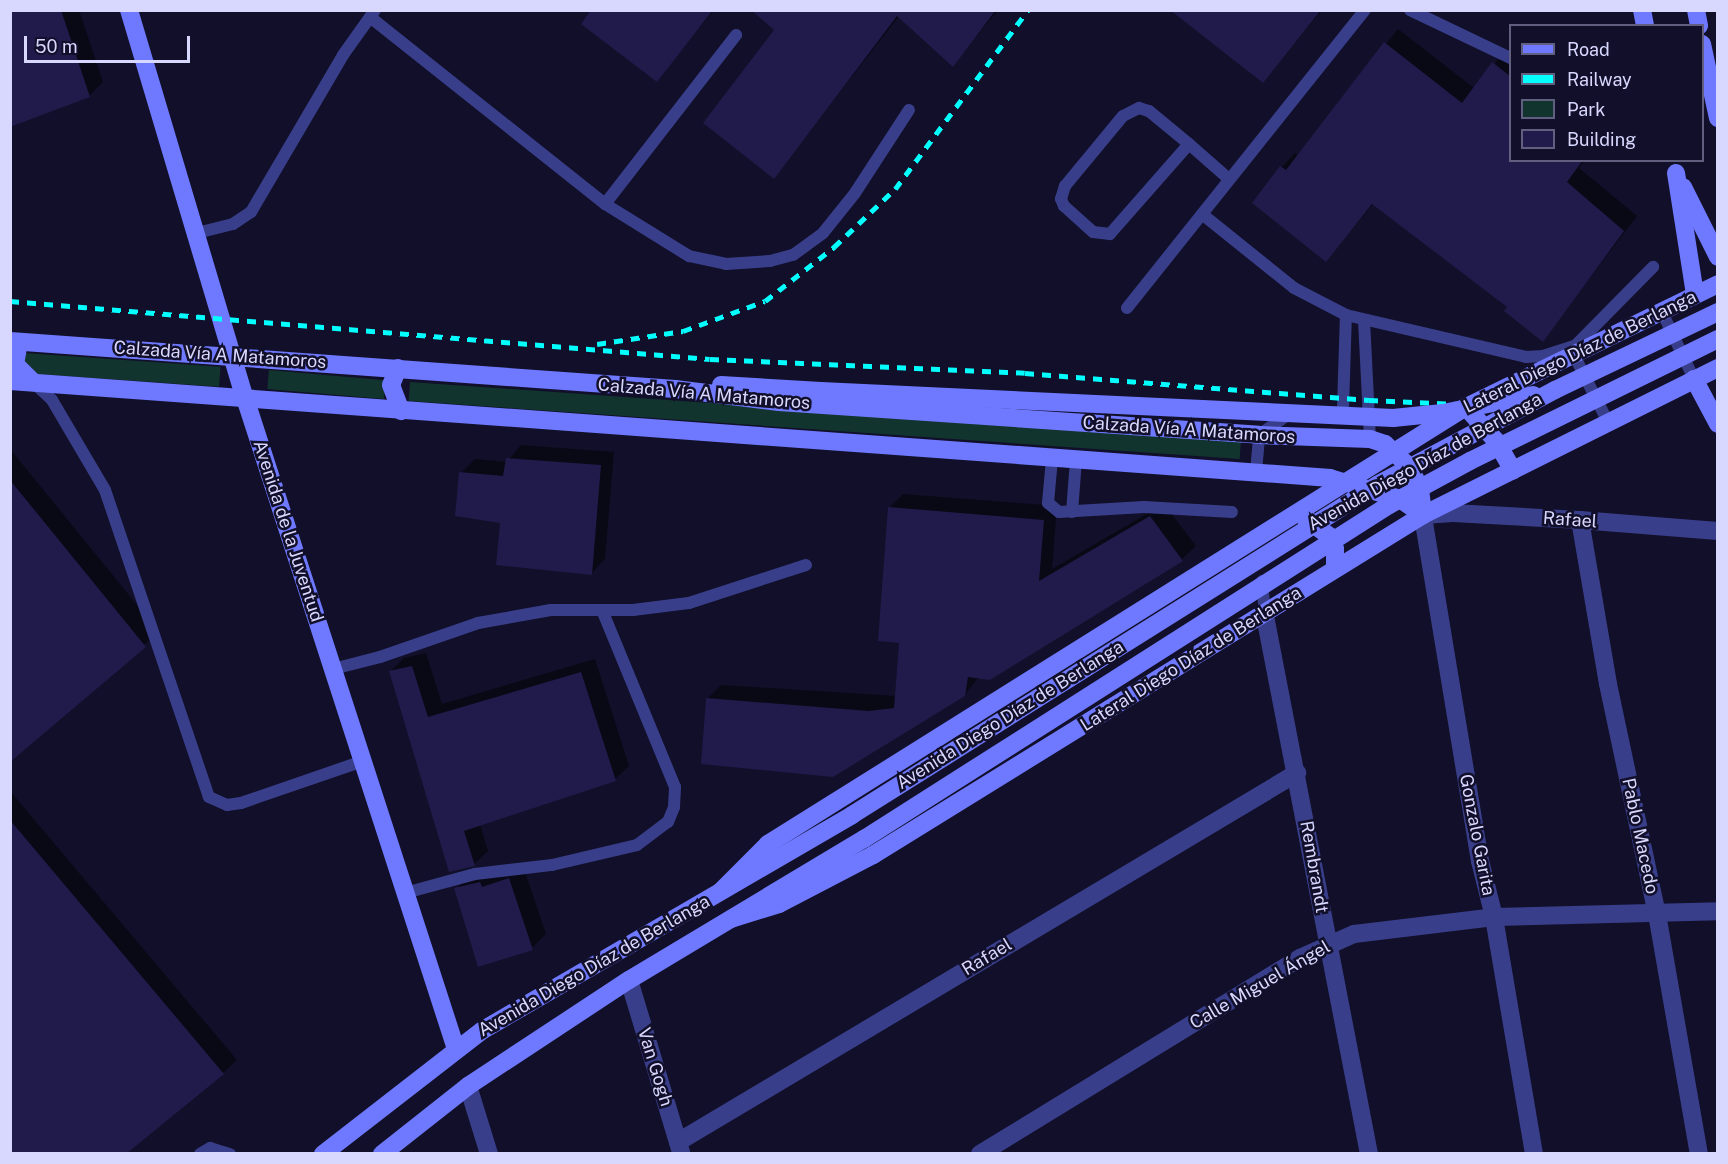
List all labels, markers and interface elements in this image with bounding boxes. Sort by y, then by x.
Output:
scale bar [27,24,194,62]
legend [1509,24,1704,162]
text: 50 m [35,36,78,57]
text: Road [1567,39,1610,60]
text: Railway [1567,69,1632,90]
text: Park [1567,99,1605,120]
text: Building [1567,129,1636,150]
street label: Lateral Diego Díaz de Berlanga [1460,286,1700,418]
street label: Calzada Vía A Matamoros [113,337,327,373]
street label: Calzada Vía A Matamoros [597,374,811,414]
street label: Avenida Diego Díaz de Berlanga [1304,388,1546,536]
street label: Calzada Vía A Matamoros [1082,412,1296,448]
street label: Avenida de la Juventud [248,437,328,625]
street label: Rafael [1542,507,1598,533]
street label: Lateral Diego Díaz de Berlanga [1076,582,1306,736]
street label: Avenida Diego Díaz de Berlanga [892,636,1128,794]
street label: Gonzalo Garita [1455,772,1499,898]
street label: Pablo Macedo [1617,776,1663,896]
street label: Rembrandt [1295,819,1333,915]
street label: Avenida Diego Díaz de Berlanga [474,891,714,1041]
street label: Rafael [958,934,1016,980]
street label: Calle Miguel Ángel [1186,936,1334,1034]
street label: Van Gogh [633,1025,677,1109]

